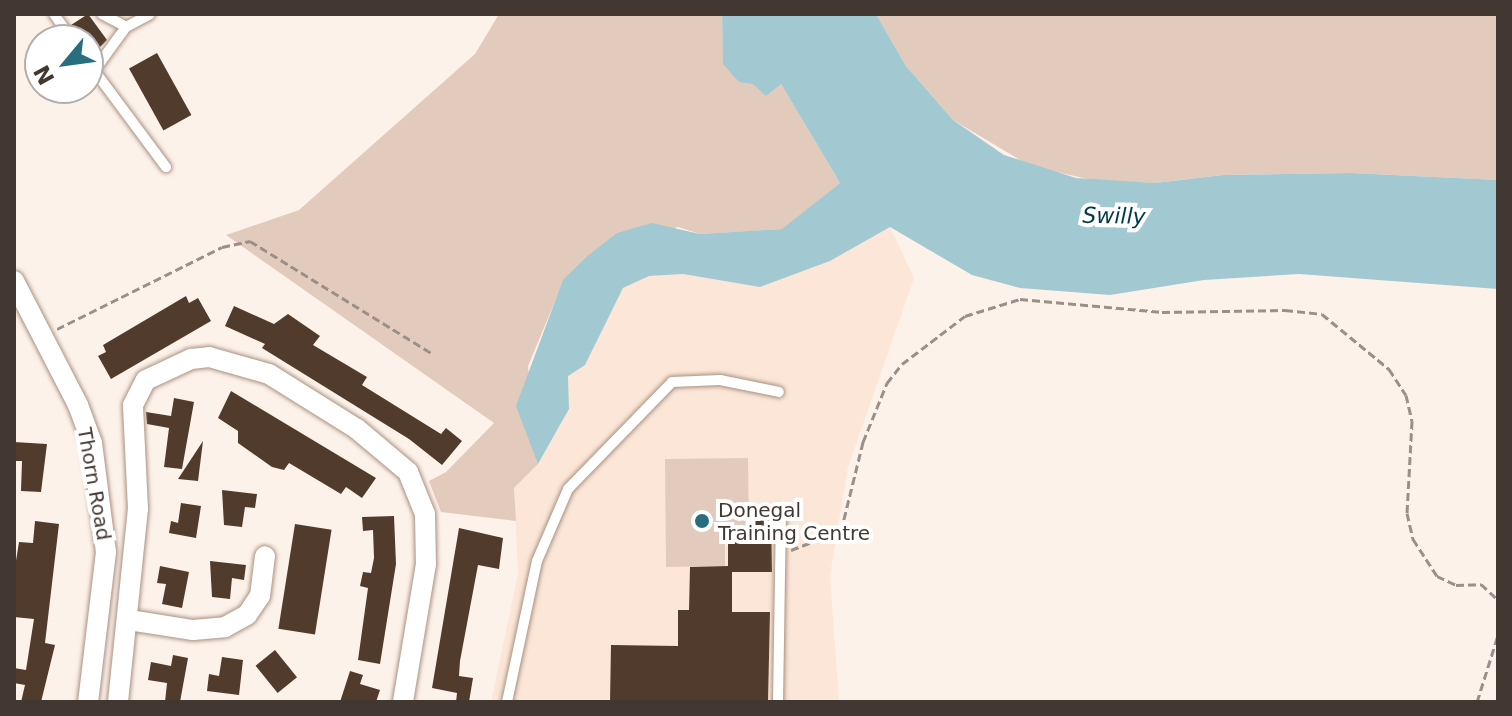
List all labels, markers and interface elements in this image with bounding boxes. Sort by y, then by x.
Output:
north arrow [24,24,104,104]
text: N [29,61,60,89]
water label: Swilly [1082,202,1146,230]
street label: Thorn Road [72,426,116,542]
place label: Donegal Training Centre [718,498,870,545]
marker: Donegal Training Centre [693,512,711,530]

